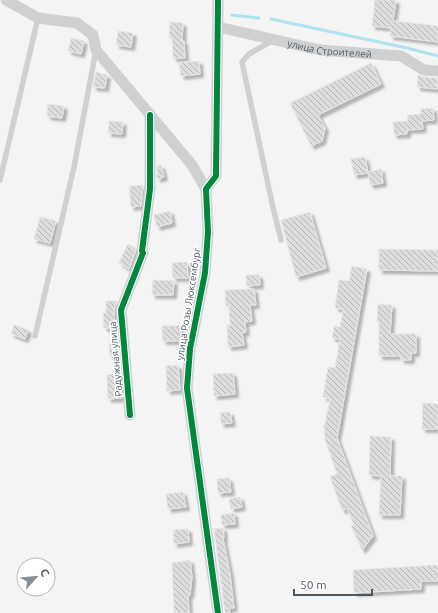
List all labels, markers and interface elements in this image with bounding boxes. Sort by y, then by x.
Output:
street label: улица Строителей [286,38,372,60]
street label: улица Розы Люксембург [174,247,203,361]
street label: Радужная улица [107,321,124,397]
north arrow [16,557,56,597]
text: С [38,567,52,578]
scale bar [294,571,372,597]
text: 50 m [300,578,327,591]

